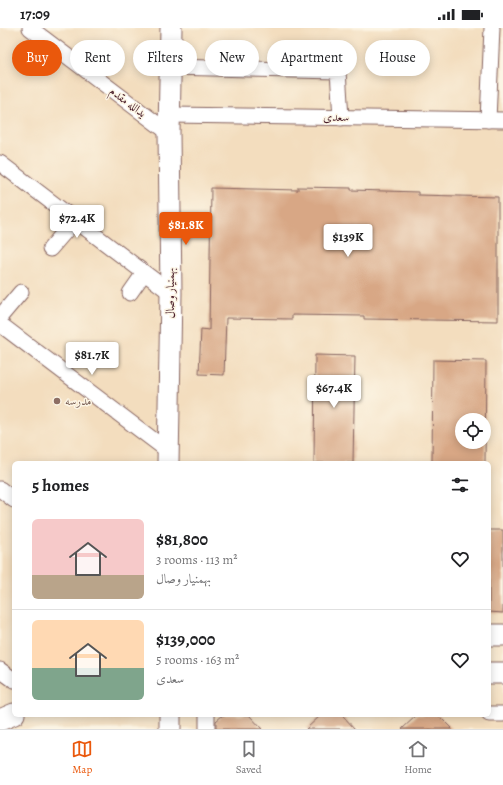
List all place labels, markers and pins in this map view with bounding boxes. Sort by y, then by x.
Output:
pin: $72.4K [44,205,110,239]
pin: $81.8K [153,212,219,246]
pin: $139K [320,224,376,258]
pin: $81.7K [59,342,125,376]
pin: $67.4K [301,375,367,409]
place label: مدرسه [65,393,91,409]
marker: مدرسه [52,396,62,406]

